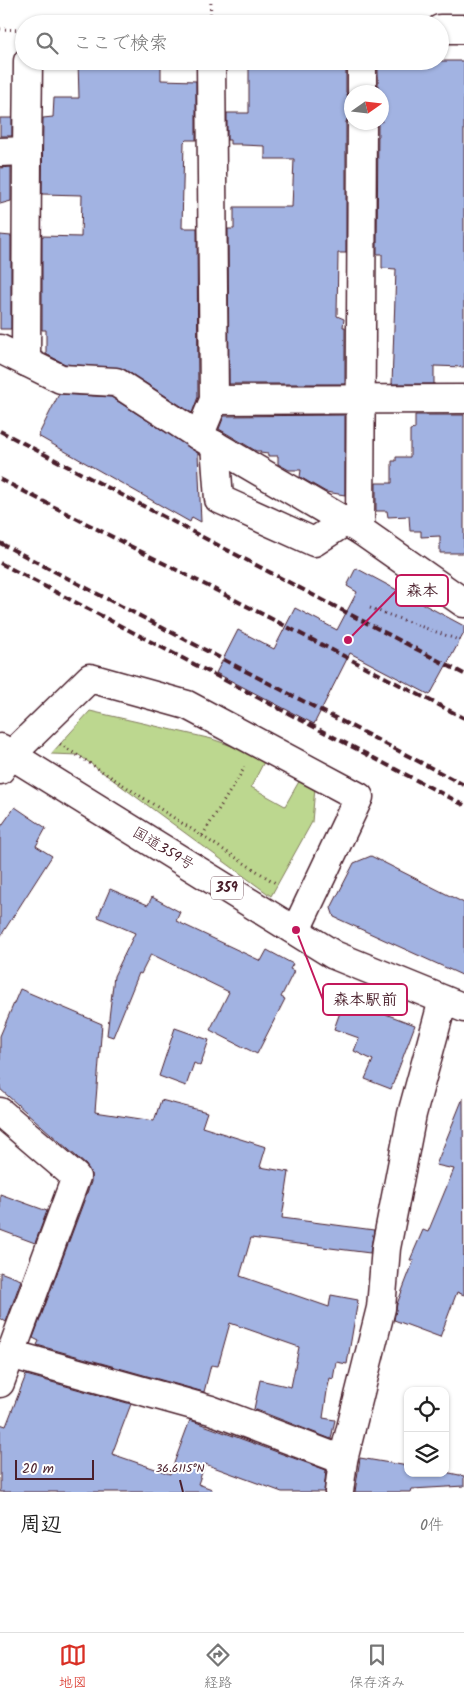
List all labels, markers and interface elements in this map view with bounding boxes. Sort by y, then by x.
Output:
search box [15,15,449,70]
icon: search [33,29,61,57]
text: ここで検索 [73,29,168,59]
north arrow [344,85,389,130]
callout: 森本 [396,575,448,606]
text: 森本 [406,579,438,604]
street label: 国道359号 [127,821,199,877]
road number: 359 [211,876,243,900]
callout: 森本駅前 [323,984,407,1015]
text: 森本駅前 [333,988,397,1013]
map controls [404,1387,449,1477]
button: locate [404,1387,449,1432]
button: layers [404,1432,449,1477]
scale bar [15,1457,94,1480]
text: 20 m [22,1458,54,1480]
text: 36.6115°N [155,1459,205,1478]
text: 周辺 [20,1509,62,1542]
text: 0件 [420,1513,444,1538]
tab: 地図 [59,1641,87,1694]
tab: 経路 [204,1641,232,1694]
tab: 保存済み [349,1641,405,1694]

